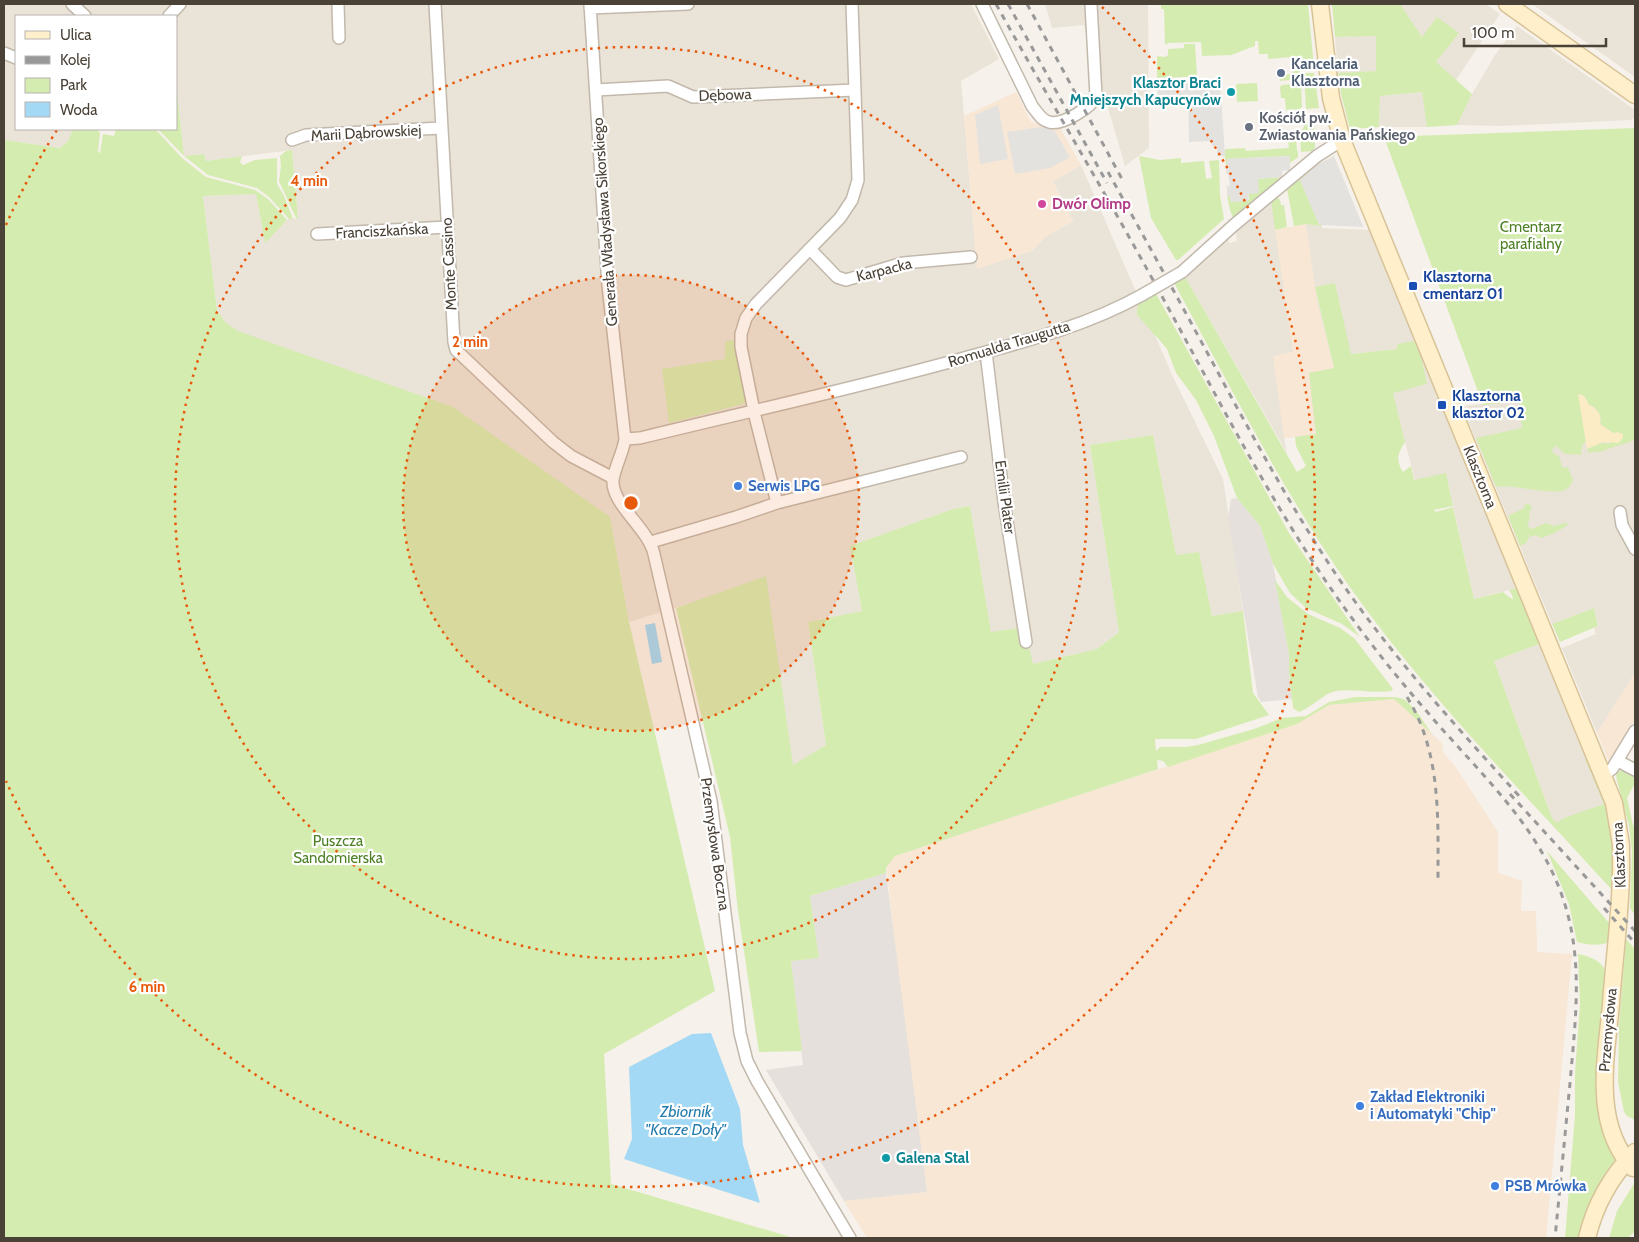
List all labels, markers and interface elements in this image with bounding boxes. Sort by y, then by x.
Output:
legend [15,15,178,130]
scale bar [1464,15,1606,47]
text: 100 m [1472,24,1514,42]
text: Ulica [60,26,92,44]
text: Kolej [60,51,91,69]
place label: Kancelaria Klasztorna [1291,55,1360,90]
marker: Kancelaria Klasztorna [1275,67,1287,79]
place label: Klasztor Braci Mniejszych Kapucynów [1070,74,1221,109]
text: Park [60,76,87,94]
street label: Dębowa [698,85,753,105]
marker: Klasztor Braci Mniejszych Kapucynów [1225,86,1237,98]
text: Woda [60,101,98,119]
place label: Kościół pw. Zwiastowania Pańskiego [1259,109,1416,144]
street label: Generała Władysława Sikorskiego [589,117,621,327]
street label: Marii Dąbrowskiej [310,121,422,145]
marker: Kościół pw. Zwiastowania Pańskiego [1243,121,1255,133]
text: 4 min [290,172,328,190]
place label: Dwór Olimp [1052,195,1131,213]
marker: Dwór Olimp [1036,198,1048,210]
street label: Monte Cassino [438,217,460,311]
park label: Cmentarz parafialny [1500,218,1562,253]
street label: Franciszkańska [335,220,430,242]
street label: Karpacka [854,254,914,286]
place label: Klasztorna cmentarz 01 [1423,268,1503,303]
marker: Klasztorna cmentarz 01 [1407,280,1419,292]
street label: Romualda Traugutta [946,317,1073,371]
text: 2 min [452,333,488,351]
place label: Klasztorna klasztor 02 [1452,387,1525,422]
marker: Klasztorna klasztor 02 [1436,399,1448,411]
street label: Klasztorna [1459,443,1501,512]
street label: Emilii Plater [991,459,1019,535]
place label: Serwis LPG [748,477,820,495]
marker: Serwis LPG [732,480,744,492]
centre of rings [622,494,640,512]
street label: Przemysłowa Boczna [697,776,733,912]
street label: Klasztorna [1608,821,1630,888]
park label: Puszcza Sandomierska [293,832,384,867]
text: 6 min [129,978,165,996]
street label: Przemysłowa [1595,986,1621,1073]
place label: Zakład Elektroniki i Automatyki "Chip" [1370,1088,1496,1123]
marker: Zakład Elektroniki i Automatyki "Chip" [1354,1100,1366,1112]
water label: Zbiornik "Kacze Doły" [646,1102,727,1139]
place label: Galena Stal [896,1149,969,1167]
marker: Galena Stal [880,1152,892,1164]
place label: PSB Mrówka [1505,1177,1587,1195]
marker: PSB Mrówka [1489,1180,1501,1192]

